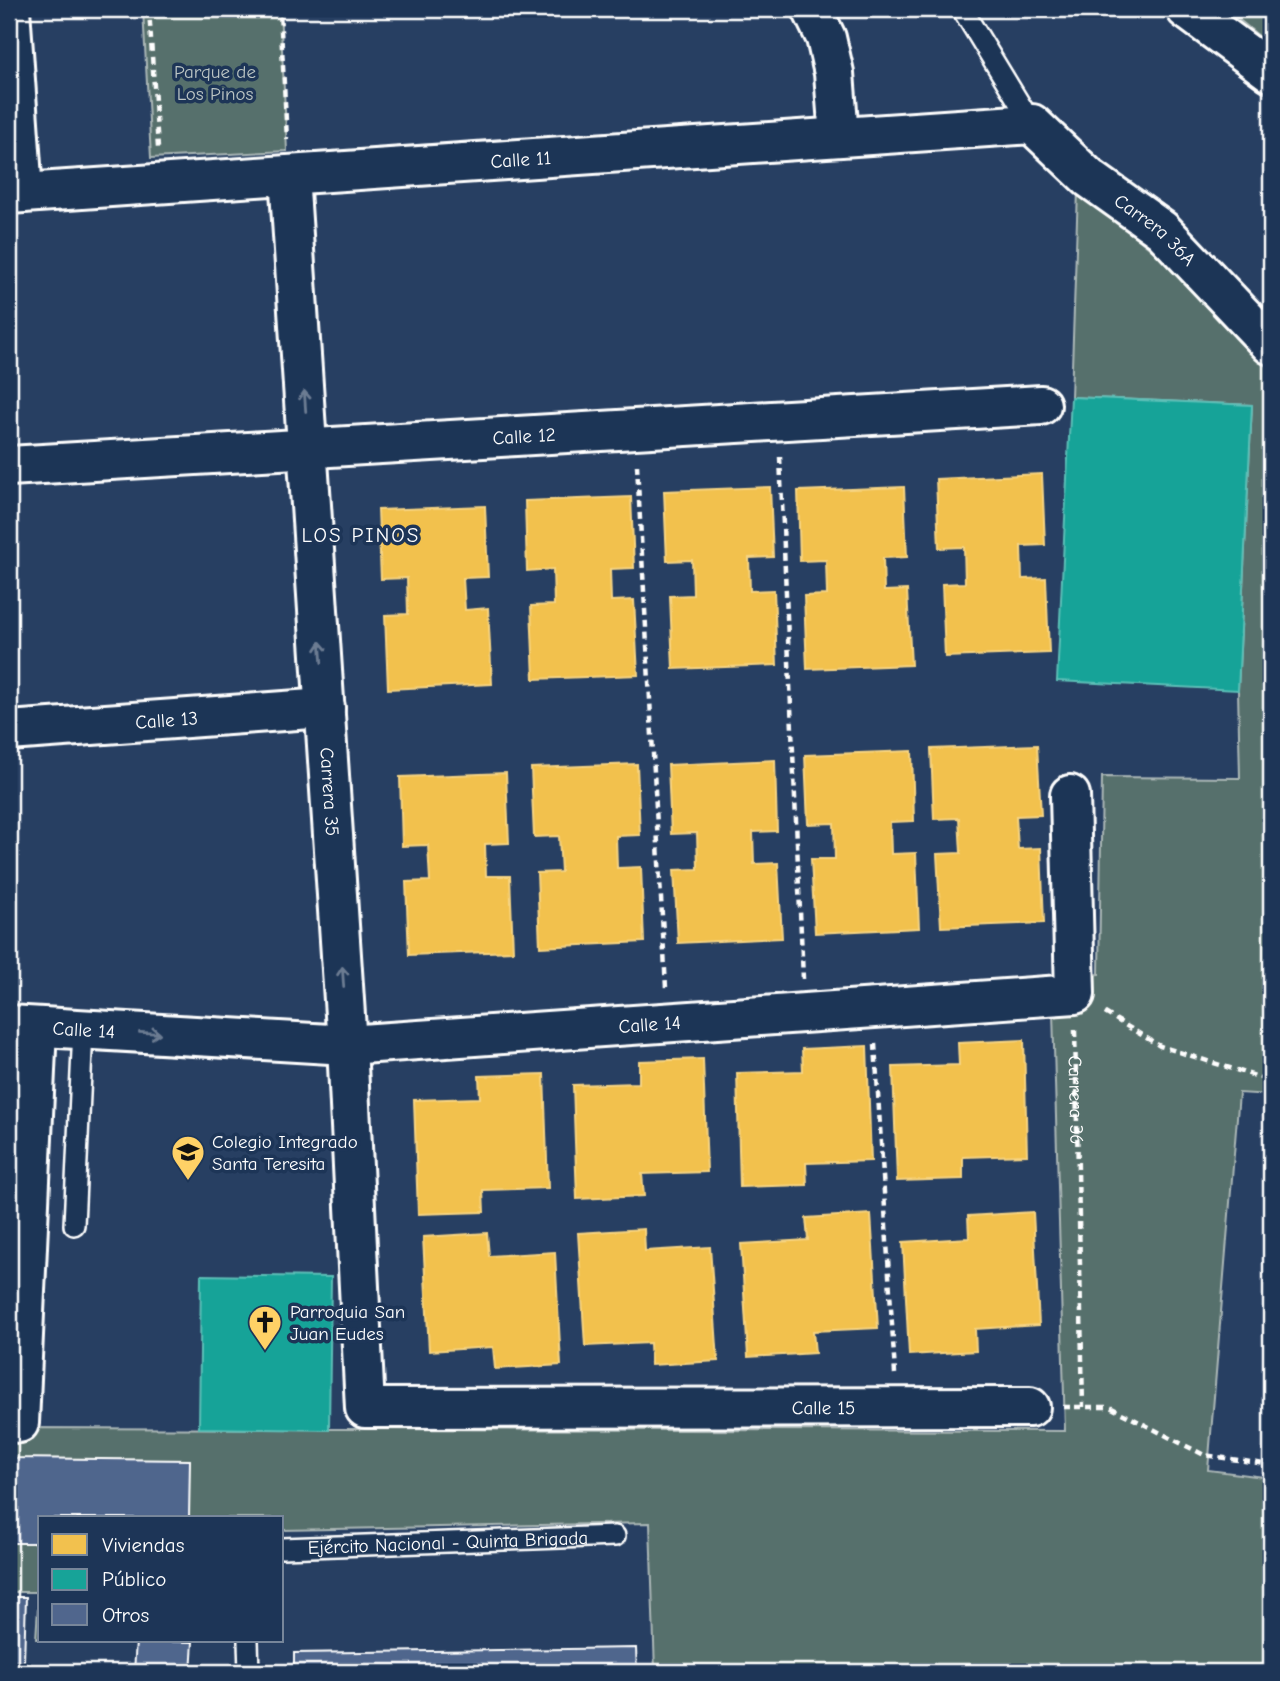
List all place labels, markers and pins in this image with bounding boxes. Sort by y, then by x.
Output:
place label: Colegio Integrado Santa Teresita [212,1131,358,1175]
school or university icon: Colegio Integrado Santa Teresita [169,1133,207,1182]
place label: Parroquia San Juan Eudes [290,1301,405,1345]
church icon: Parroquia San Juan Eudes [246,1303,284,1352]

